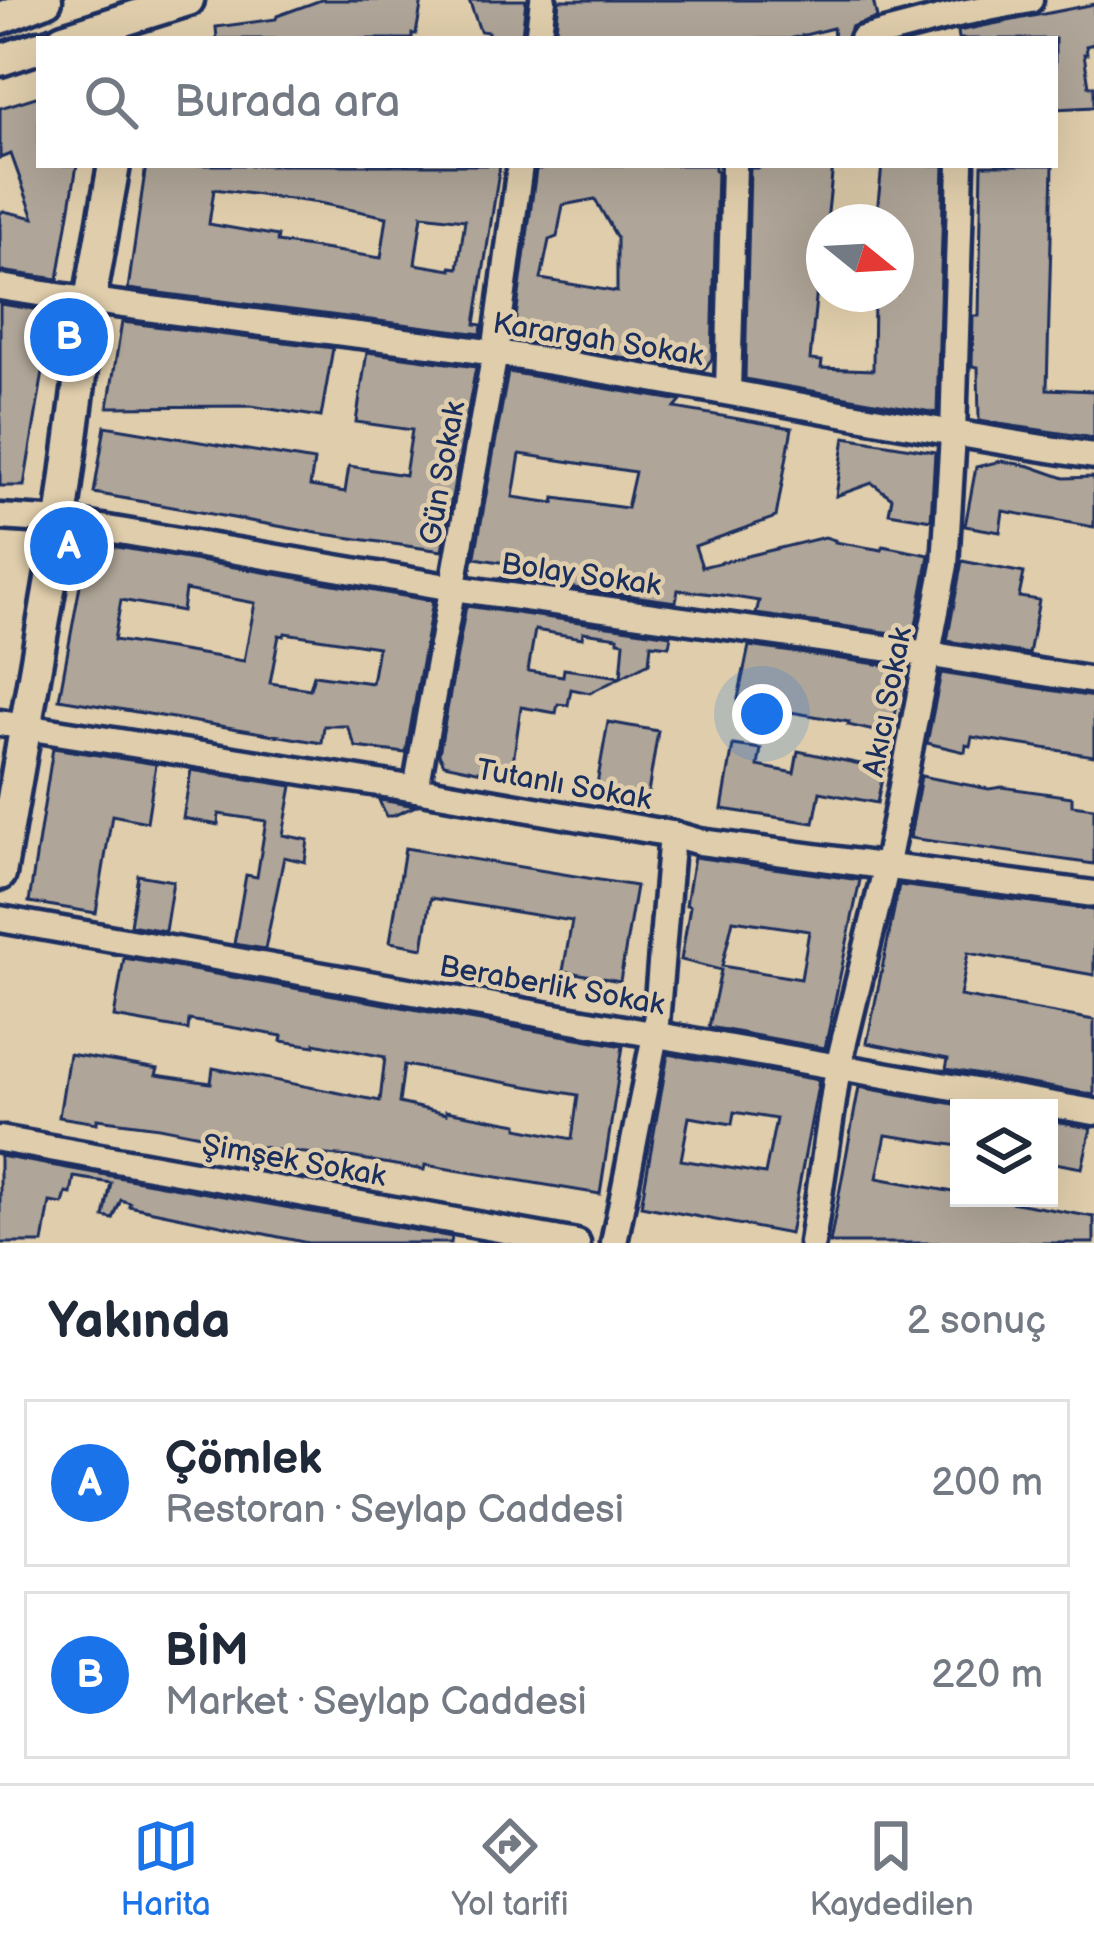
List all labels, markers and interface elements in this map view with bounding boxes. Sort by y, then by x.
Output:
search box [36,36,1058,168]
icon: search [78,69,144,135]
text: Burada ara [174,75,400,130]
north arrow [806,204,914,312]
pin: B [30,292,108,382]
street label: Karargah Sokak [490,306,706,374]
street label: Gün Sokak [413,398,473,547]
pin: A [30,501,108,591]
street label: Bolay Sokak [499,546,664,604]
street label: Akıcı Sokak [856,624,920,780]
your location [732,684,792,744]
street label: Tutanlı Sokak [474,752,655,818]
street label: Beraberlik Sokak [437,948,668,1024]
map controls [950,1099,1058,1207]
button: layers [950,1099,1058,1207]
street label: Şimşek Sokak [199,1127,389,1195]
text: Yakında [48,1291,231,1352]
text: 2 sonuç [907,1298,1046,1345]
text: Çömlek [165,1432,322,1487]
text: A [78,1460,102,1507]
text: 200 m [931,1460,1043,1507]
text: Restoran · Seylap Caddesi [165,1487,624,1534]
text: BİM [165,1624,249,1679]
text: B [76,1652,104,1699]
text: 220 m [931,1652,1043,1699]
text: Market · Seylap Caddesi [165,1679,587,1726]
tab: Harita [120,1813,211,1925]
tab: Yol tarifi [452,1813,569,1925]
tab: Kaydedilen [809,1813,974,1925]

